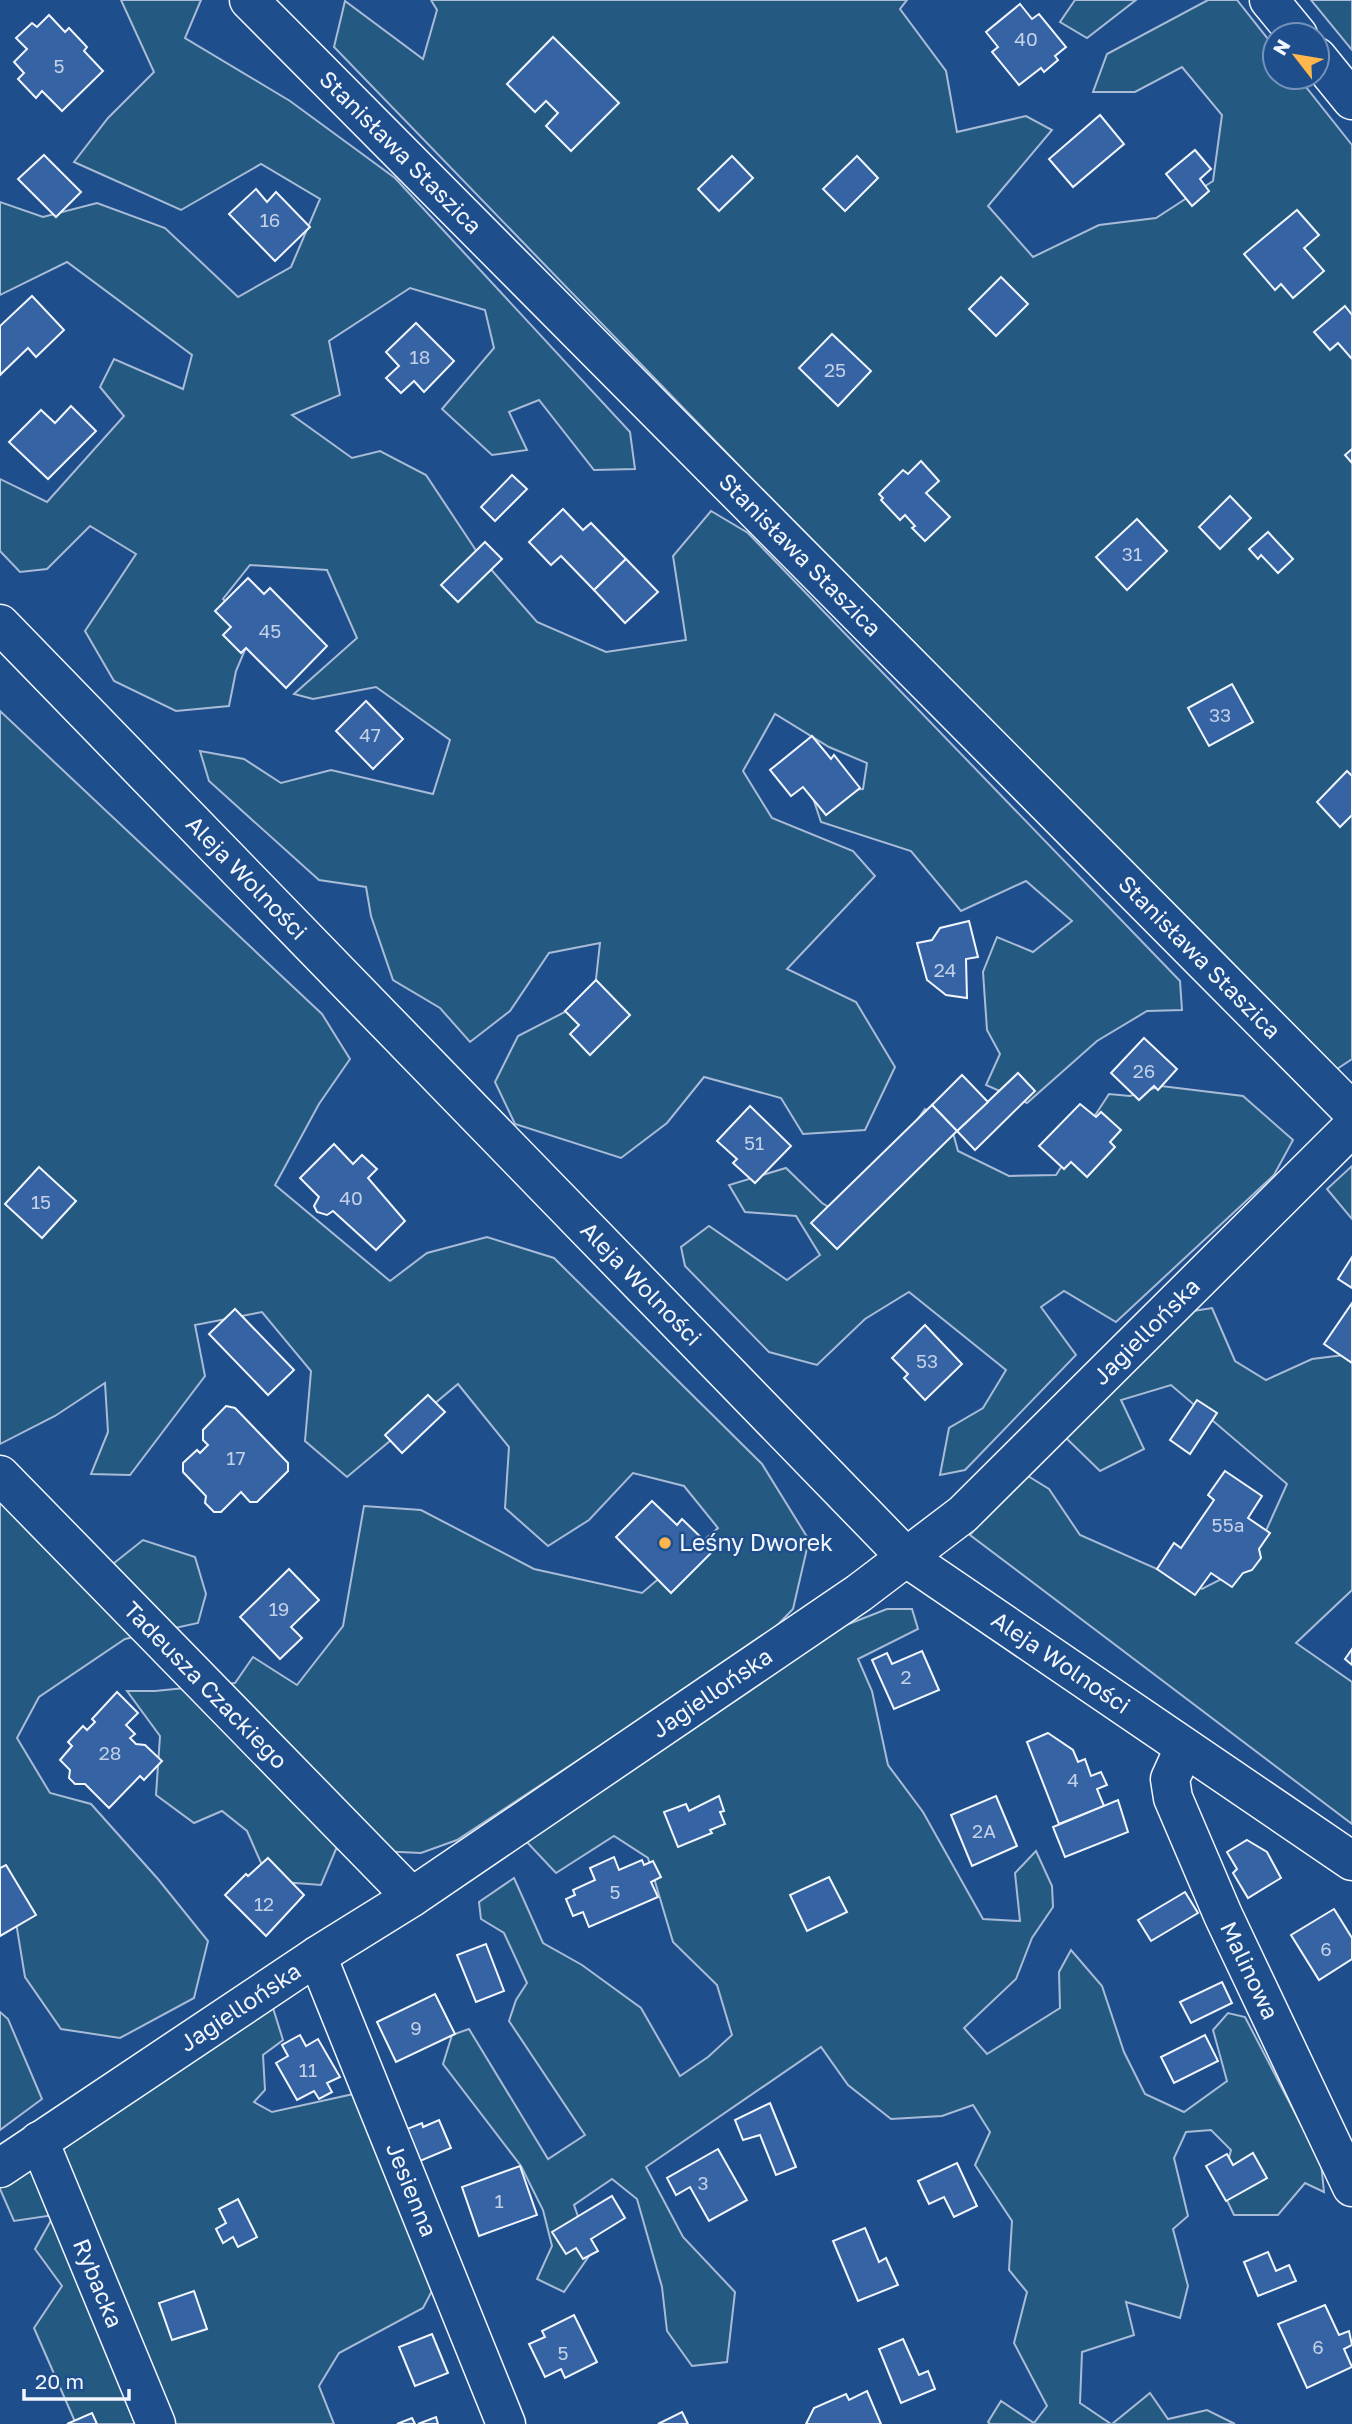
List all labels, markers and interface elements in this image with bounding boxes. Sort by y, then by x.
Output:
north arrow [1261,21,1331,91]
house number: 40 [1014,27,1038,50]
text: N [1267,35,1295,59]
house number: 5 [53,54,65,77]
street label: Stanisława Staszica [314,64,488,239]
house number: 16 [260,208,280,231]
house number: 18 [410,345,430,368]
house number: 25 [824,358,846,381]
street label: Stanisława Staszica [714,467,888,642]
house number: 31 [1122,542,1142,565]
house number: 45 [259,619,281,642]
house number: 33 [1209,703,1231,726]
house number: 47 [359,723,381,746]
street label: Aleja Wolności [181,810,314,945]
street label: Stanisława Staszica [1113,869,1287,1044]
house number: 24 [934,958,956,981]
house number: 26 [1133,1059,1155,1082]
house number: 51 [744,1131,764,1154]
house number: 40 [339,1186,363,1209]
house number: 15 [31,1190,51,1213]
street label: Aleja Wolności [575,1216,708,1351]
street label: Jagiellońska [1086,1272,1205,1390]
house number: 53 [916,1349,938,1372]
house number: 17 [226,1446,246,1469]
house number: 55a [1212,1513,1244,1536]
place label: Leśny Dworek [679,1528,833,1556]
marker: Leśny Dworek [657,1535,673,1551]
street label: Tadeusza Czackiego [118,1595,294,1774]
house number: 19 [269,1597,289,1620]
street label: Aleja Wolności [987,1605,1136,1719]
street label: Jagiellońska [646,1641,777,1743]
house number: 2 [900,1665,912,1688]
house number: 28 [99,1741,121,1764]
house number: 4 [1067,1768,1079,1791]
house number: 2A [972,1819,996,1842]
house number: 5 [609,1880,621,1903]
house number: 12 [254,1892,274,1915]
street label: Malinowa [1215,1917,1285,2024]
house number: 6 [1320,1937,1332,1960]
street label: Jagiellońska [174,1956,306,2057]
house number: 9 [410,2016,422,2039]
house number: 11 [299,2058,317,2081]
street label: Jesienna [381,2138,444,2240]
house number: 3 [697,2171,709,2194]
house number: 1 [494,2189,504,2212]
street label: Rybacka [68,2234,130,2332]
house number: 6 [1312,2335,1324,2358]
house number: 5 [557,2341,569,2364]
scale bar [24,2358,130,2402]
text: 20 m [35,2368,84,2394]

